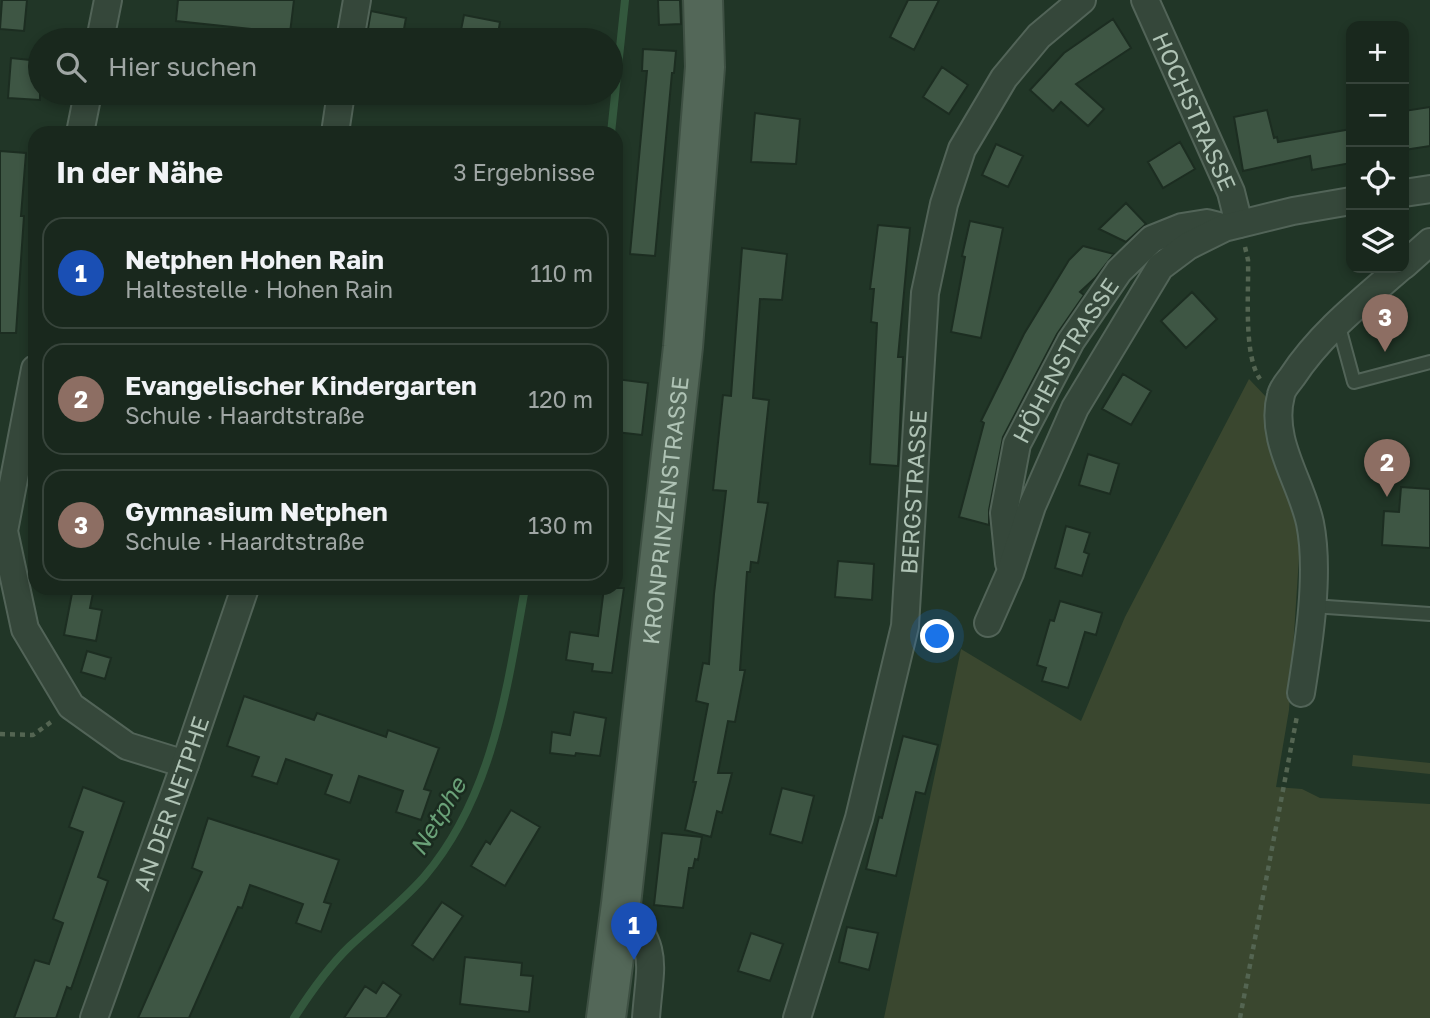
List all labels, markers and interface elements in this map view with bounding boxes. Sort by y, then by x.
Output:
map controls [1346,21,1409,273]
button: + [1346,21,1409,84]
search box [28,28,623,105]
street label: HOCHSTRASSE [1147,28,1243,195]
icon: search [52,48,90,86]
text: Hier suchen [108,51,257,82]
button: − [1346,84,1409,147]
button: locate [1346,147,1409,210]
text: In der Nähe [56,154,223,190]
text: 3 Ergebnisse [453,158,595,186]
button: layers [1346,210,1409,273]
text: Netphen Hohen Rain [125,244,384,275]
text: 1 [75,259,87,287]
text: 110 m [530,259,593,287]
street label: HÖHENSTRASSE [1006,272,1124,448]
text: Haltestelle · Hohen Rain [125,275,393,303]
pin: 3 [1362,294,1408,352]
text: Evangelischer Kindergarten [125,370,477,401]
street label: KRONPRINZENSTRASSE [636,375,694,646]
text: 2 [74,385,88,413]
text: 120 m [528,385,593,413]
text: Schule · Haardtstraße [125,401,365,429]
street label: BERGSTRASSE [894,409,932,575]
pin: 2 [1364,439,1410,497]
text: Gymnasium Netphen [125,496,388,527]
text: 3 [74,511,88,539]
text: 130 m [528,511,593,539]
text: Schule · Haardtstraße [125,527,365,555]
your location [920,619,954,653]
street label: AN DER NETPHE [127,713,214,894]
water label: Netphe [403,770,472,860]
pin: 1 [611,902,657,960]

